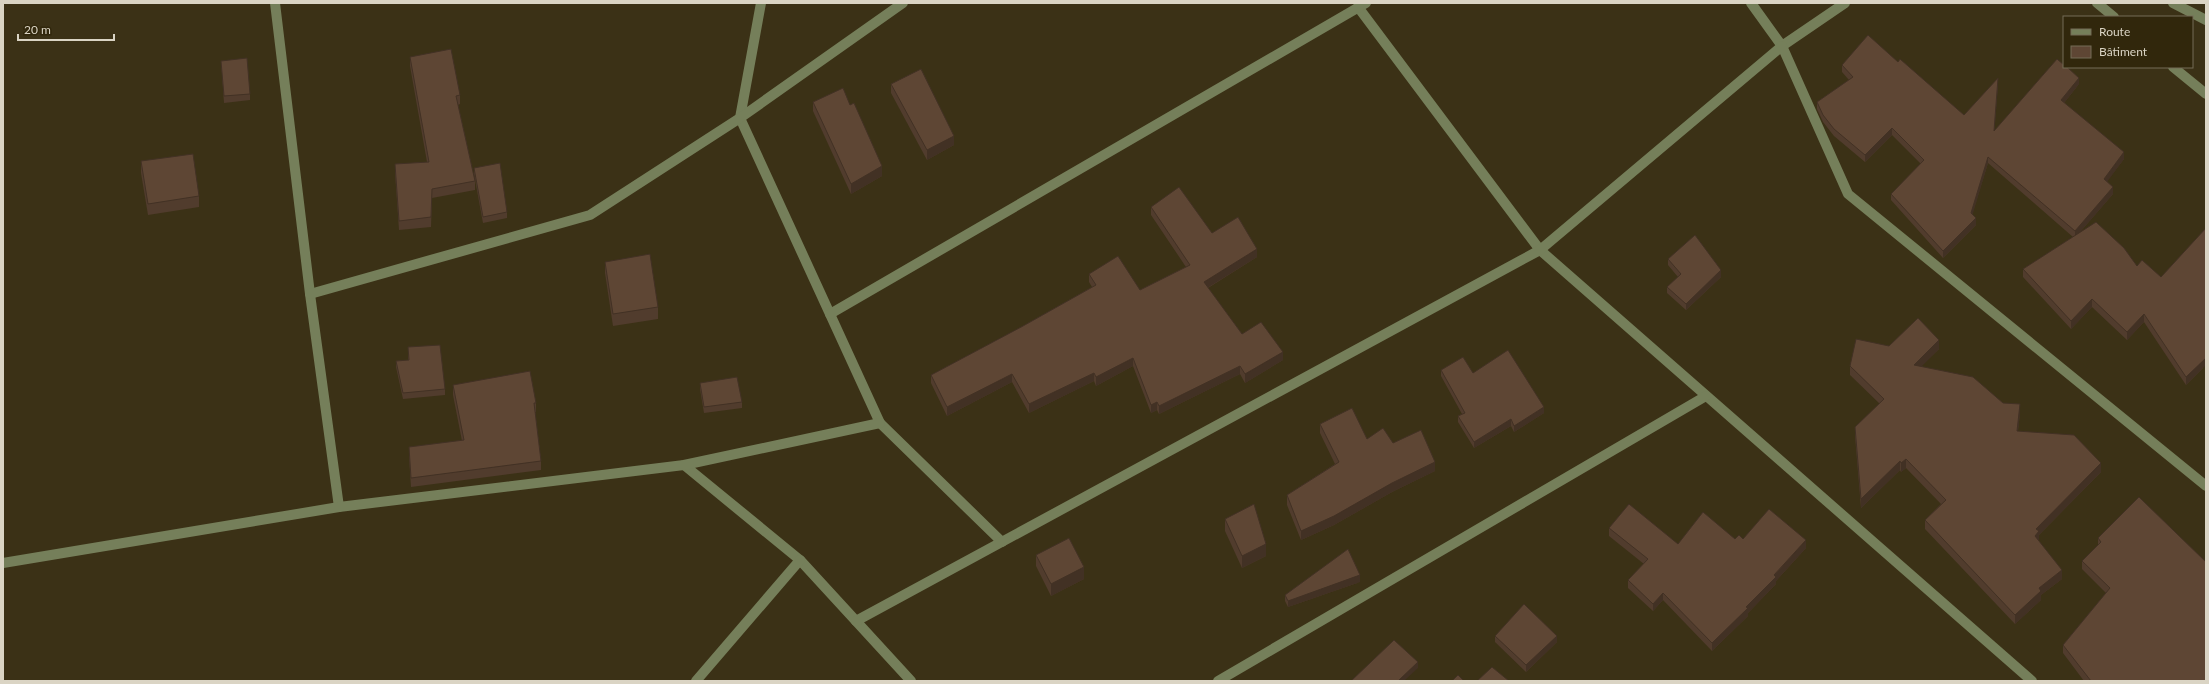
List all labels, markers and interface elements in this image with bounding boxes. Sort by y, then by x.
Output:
scale bar [18,16,114,42]
legend [2063,16,2193,68]
text: 20 m [24,22,51,37]
text: Route [2099,24,2130,39]
text: Bâtiment [2099,44,2148,59]

